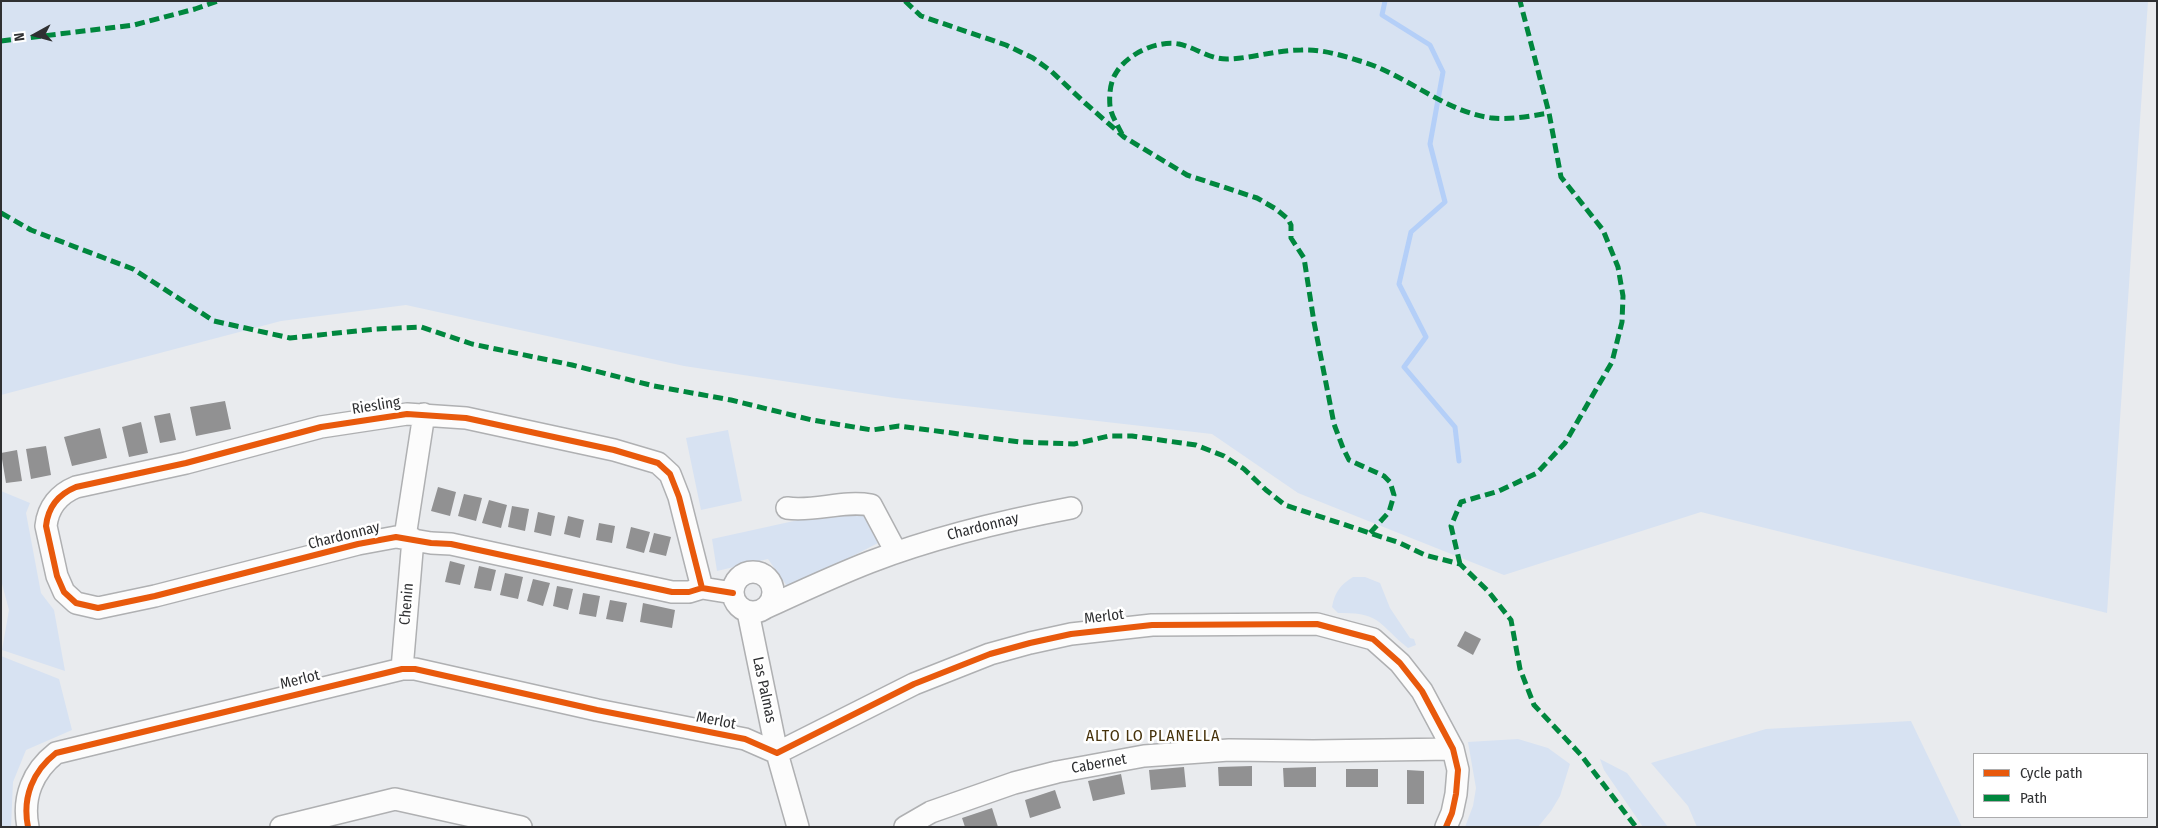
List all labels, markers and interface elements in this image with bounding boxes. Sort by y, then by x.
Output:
north arrow [10,10,60,60]
text: N [11,32,29,42]
street label: Riesling [351,393,401,419]
street label: Chardonnay [945,509,1021,545]
street label: Chardonnay [306,518,382,554]
street label: Chenin [396,582,418,626]
street label: Merlot [1083,606,1125,628]
street label: Las Palmas [748,655,780,725]
street label: Merlot [278,666,322,694]
street label: Merlot [695,708,737,734]
district label: ALTO LO PLANELLA [1084,727,1222,747]
street label: Cabernet [1070,750,1128,778]
legend [1973,753,2148,818]
text: Cycle path [2020,764,2083,782]
text: Path [2020,789,2047,807]

